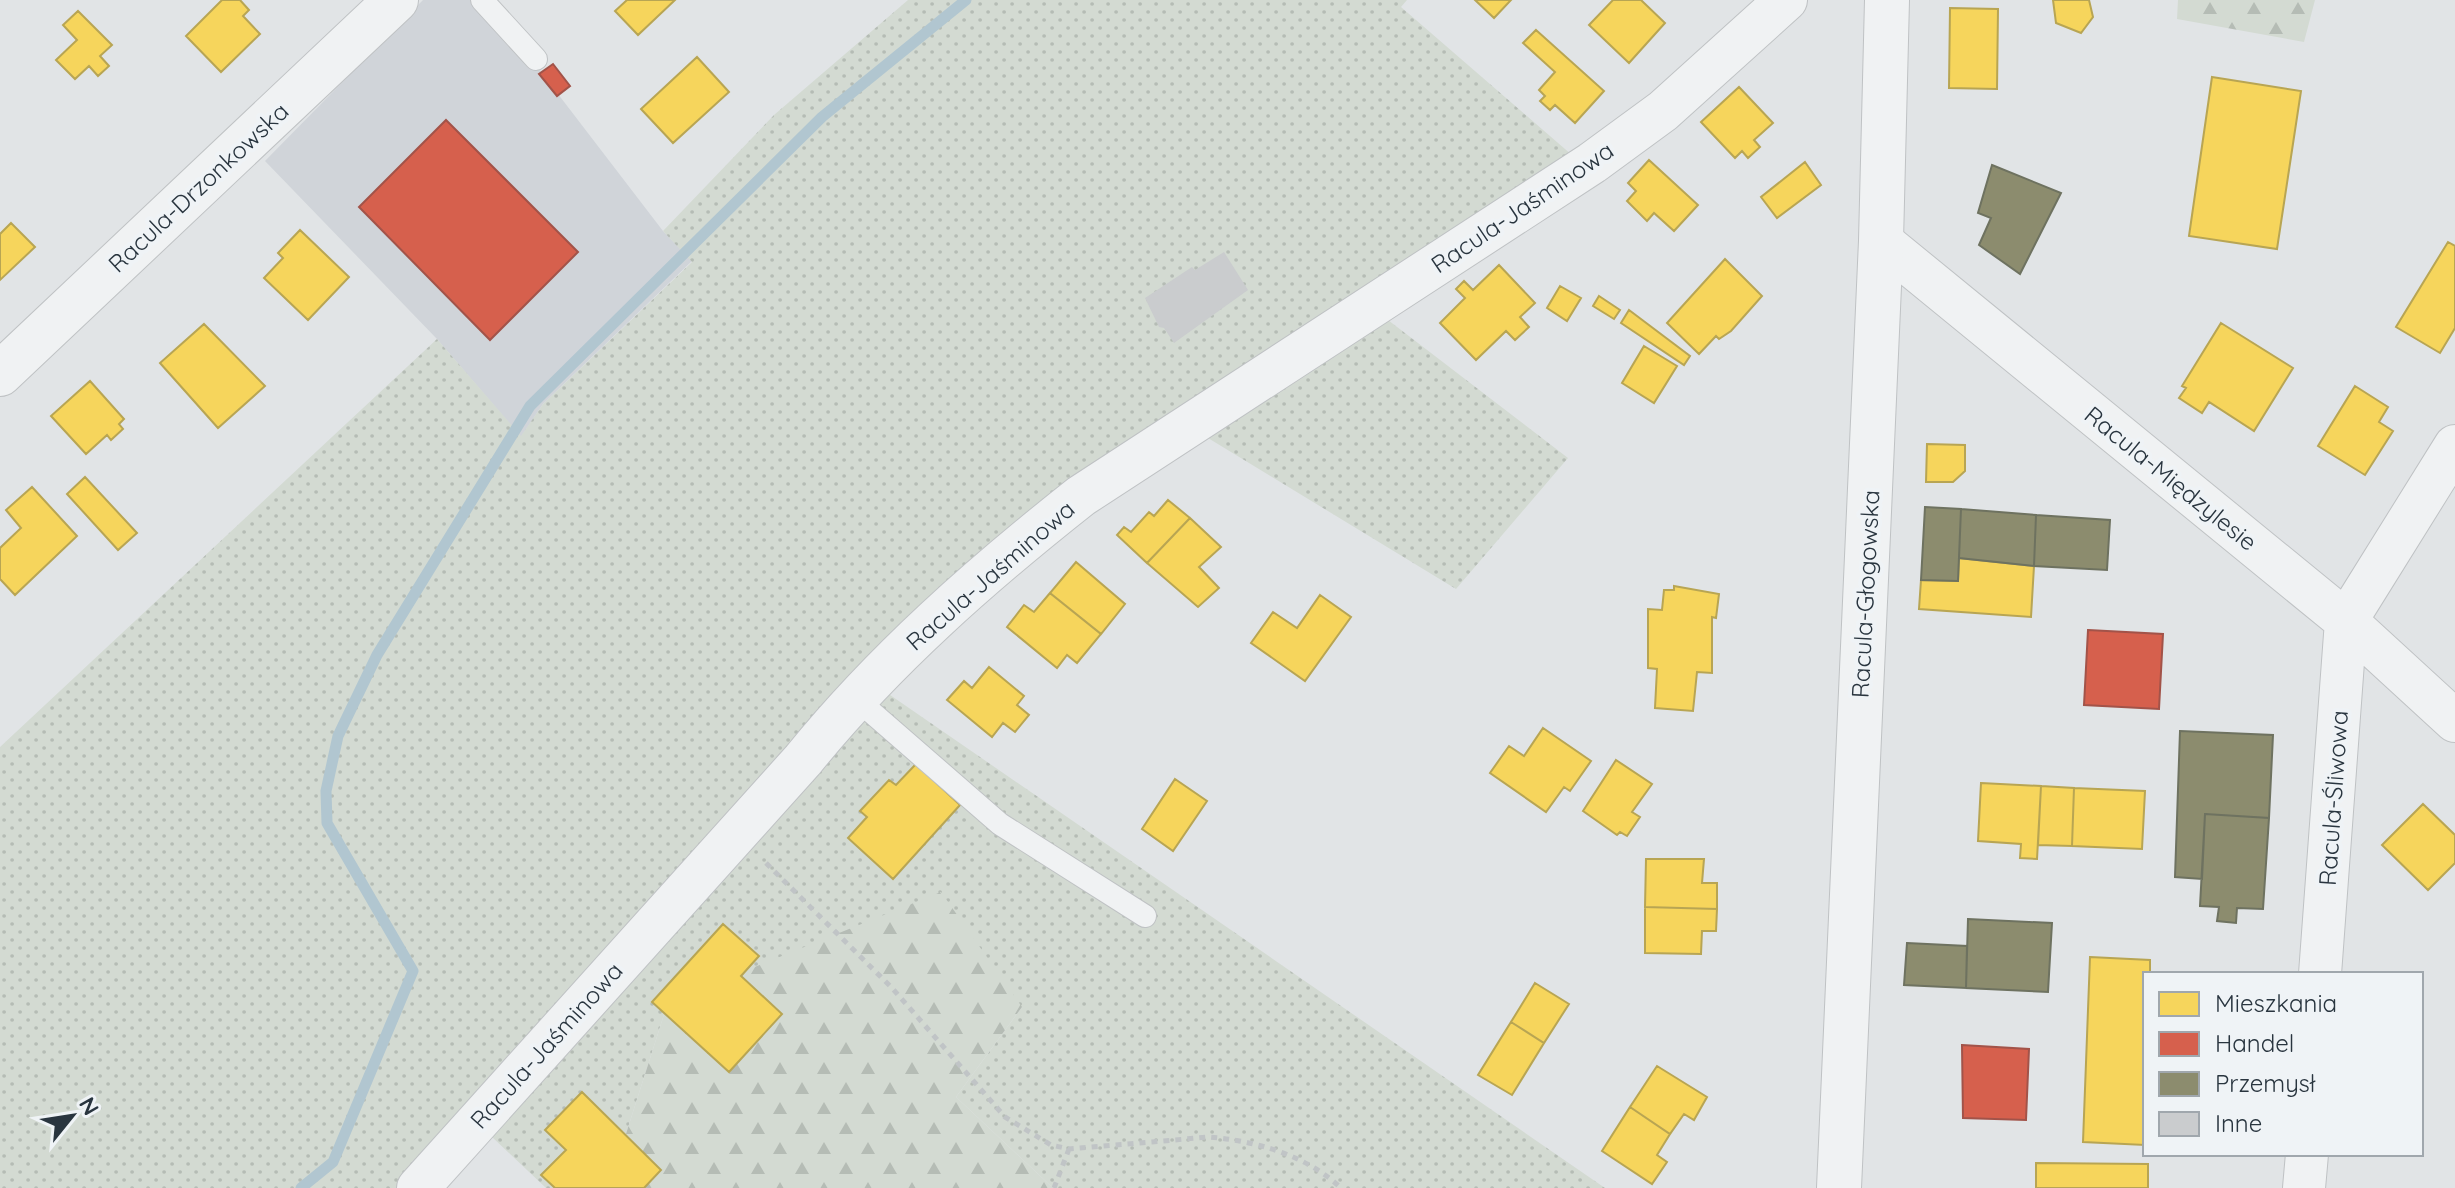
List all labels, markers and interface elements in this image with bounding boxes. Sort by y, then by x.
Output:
street label: Racula-Drzonkowska [102,96,294,278]
street label: Racula-Jaśminowa [1425,135,1619,279]
street label: Racula-Międzylesie [2079,399,2263,557]
street label: Racula-Głogowska [1845,489,1885,699]
street label: Racula-Jaśminowa [899,494,1081,656]
street label: Racula-Śliwowa [2312,709,2354,887]
street label: Racula-Jaśminowa [463,956,629,1134]
legend [2143,972,2423,1156]
text: Mieszkania [2215,988,2337,1018]
text: Handel [2215,1028,2294,1058]
text: Przemysł [2215,1068,2316,1098]
north arrow [32,1076,112,1156]
text: N [73,1092,105,1120]
text: Inne [2215,1108,2262,1138]

